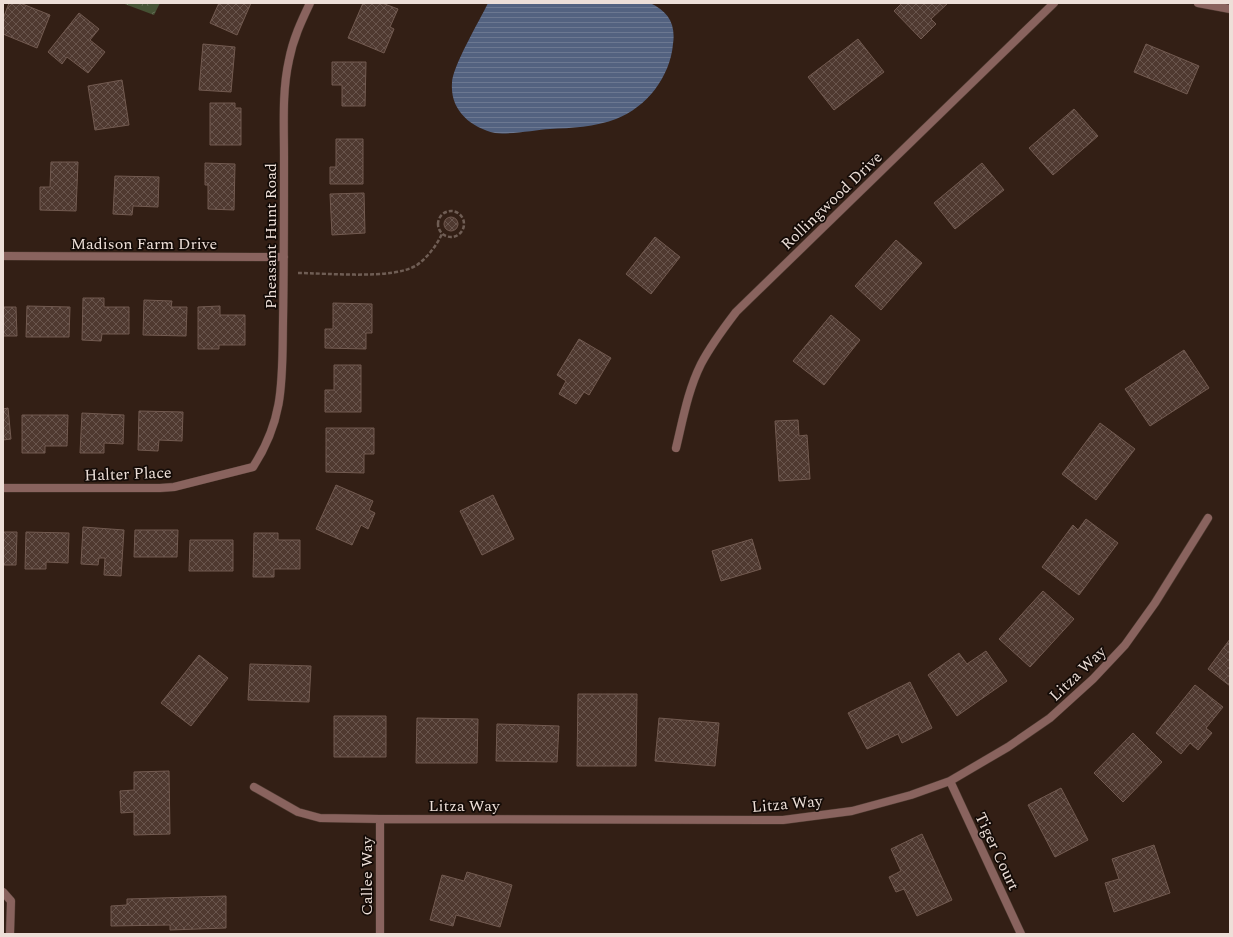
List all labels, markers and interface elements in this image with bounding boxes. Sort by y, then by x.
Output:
street label: Rollingwood Drive [775,146,888,256]
street label: Pheasant Hunt Road [259,163,283,309]
street label: Madison Farm Drive [71,232,217,256]
street label: Halter Place [84,460,172,488]
street label: Litza Way [1044,639,1113,707]
street label: Litza Way [751,789,825,819]
street label: Litza Way [428,794,501,818]
street label: Tiger Court [969,808,1026,895]
street label: Callee Way [355,835,379,916]

